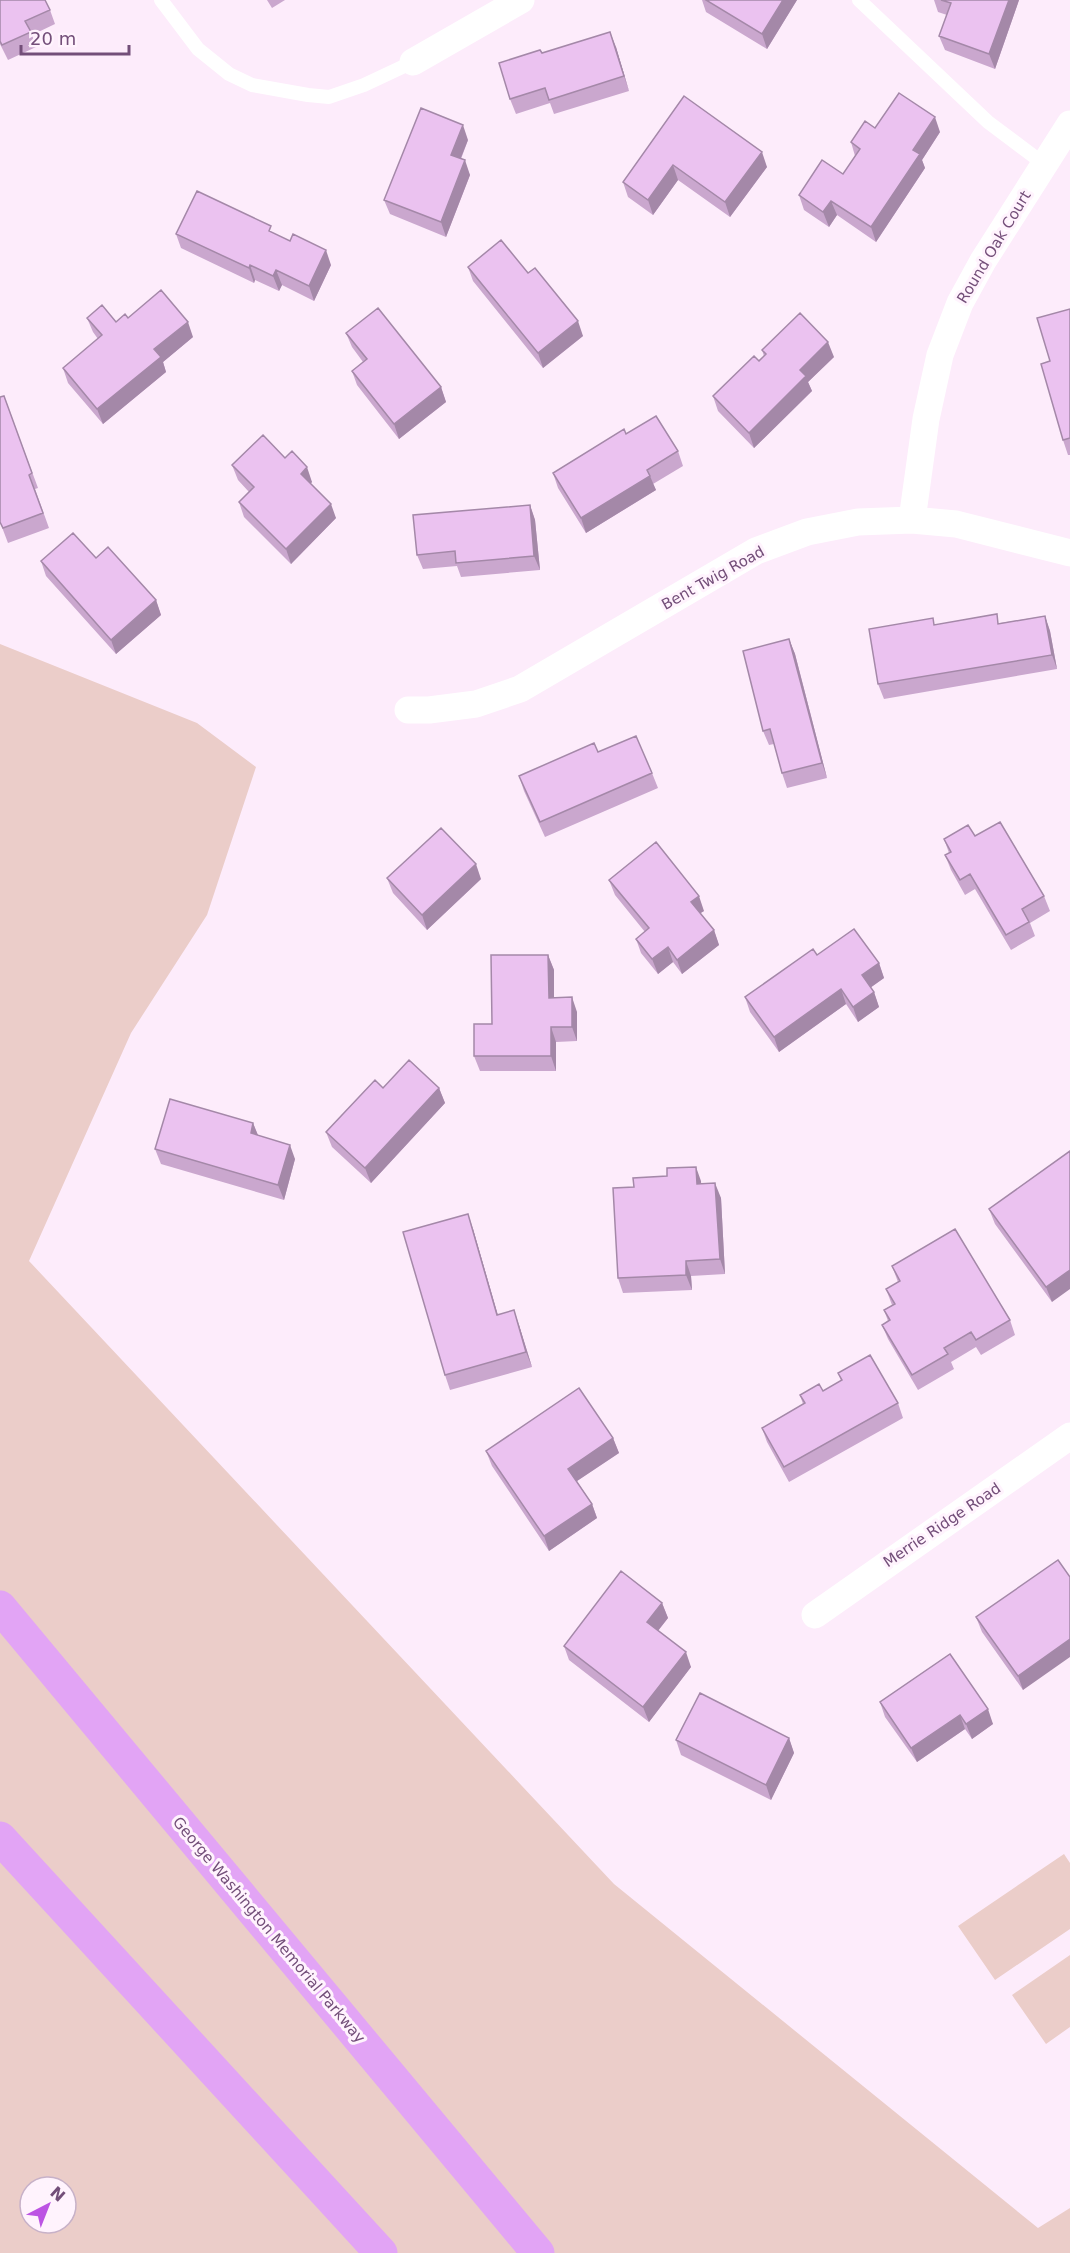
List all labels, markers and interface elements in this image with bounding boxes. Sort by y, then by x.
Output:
scale bar [21,18,129,56]
text: 20 m [30,28,76,49]
street label: Round Oak Court [953,187,1035,306]
street label: Bent Twig Road [658,542,768,614]
street label: Merrie Ridge Road [880,1479,1004,1571]
street label: George Washington Memorial Parkway [169,1813,369,2047]
north arrow [18,2175,78,2235]
text: N [46,2183,69,2206]

